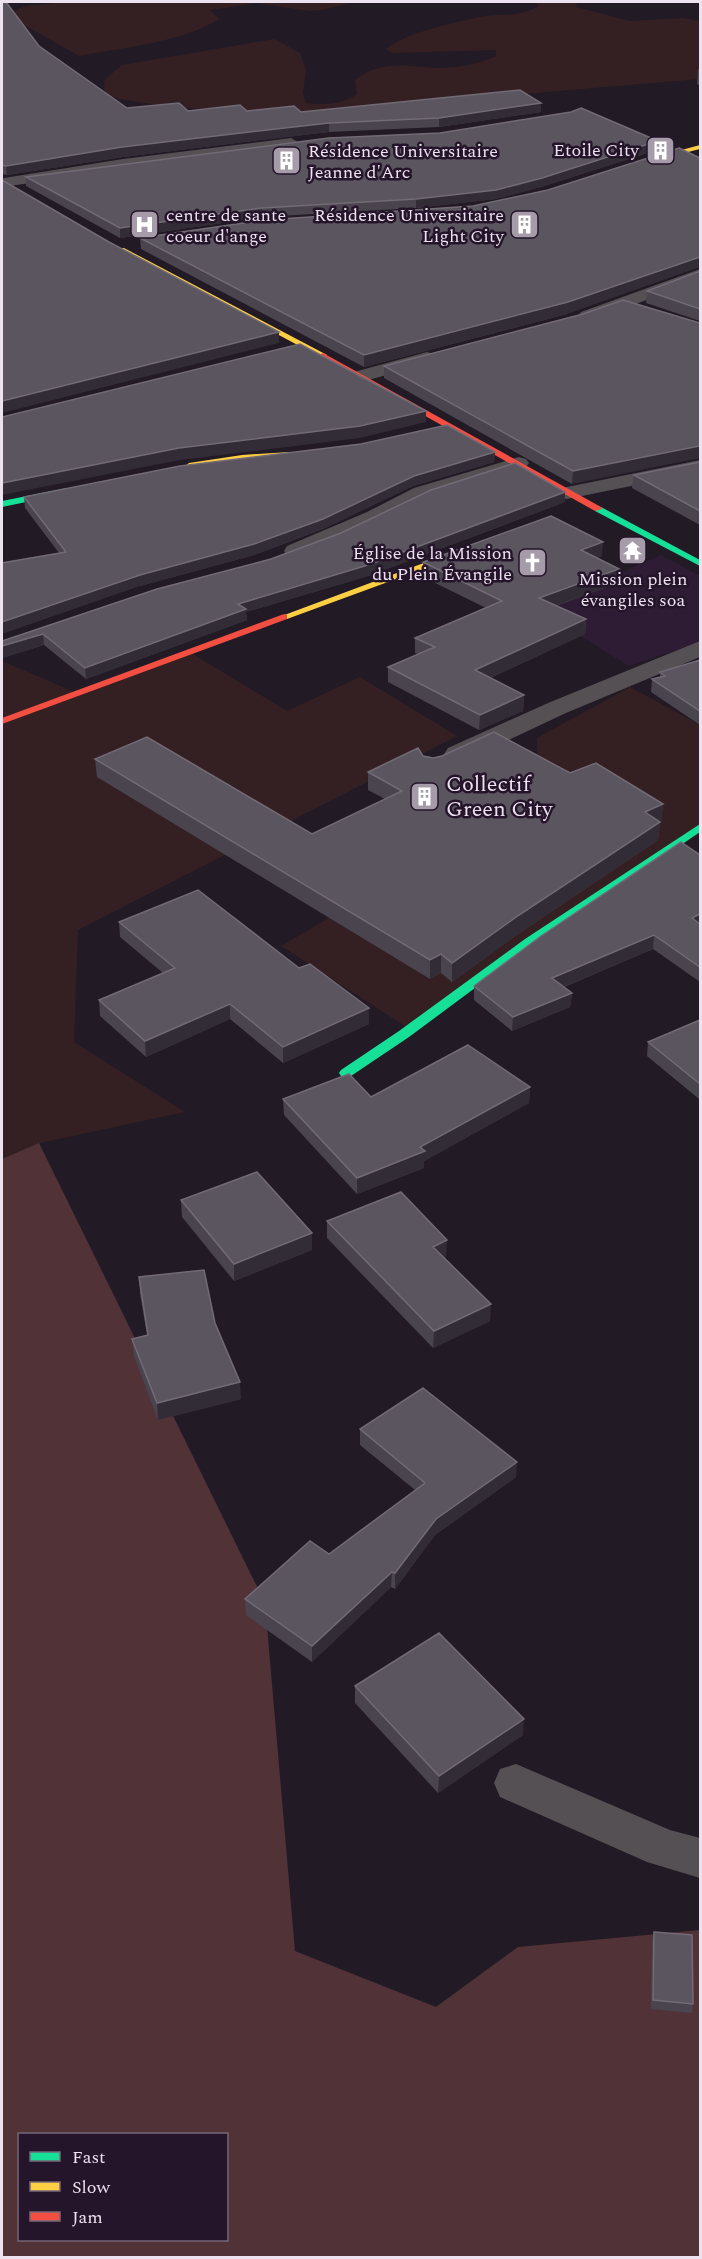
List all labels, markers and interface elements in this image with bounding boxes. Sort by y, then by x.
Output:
building icon: Etoile City [644,134,676,166]
place label: Etoile City [553,137,640,164]
place label: Résidence Universitaire Jeanne d'Arc [308,138,498,186]
building icon: Résidence Universitaire Jeanne d'Arc [271,145,303,177]
place label: centre de sante coeur d'ange [166,202,286,250]
place label: Résidence Universitaire Light City [314,202,505,250]
hospital icon: centre de sante coeur d'ange [129,209,161,241]
building icon: Résidence Universitaire Light City [509,209,541,241]
temple icon: Mission plein évangiles soa [617,534,649,566]
place label: Église de la Mission du Plein Évangile [353,540,512,588]
church icon: Église de la Mission du Plein Évangile [517,547,549,579]
place label: Mission plein évangiles soa [579,566,687,614]
place label: Collectif Green City [446,768,554,826]
building icon: Collectif Green City [409,780,441,812]
legend [18,2133,228,2241]
text: Fast [72,2144,105,2171]
text: Slow [72,2174,111,2201]
text: Jam [72,2204,103,2231]

